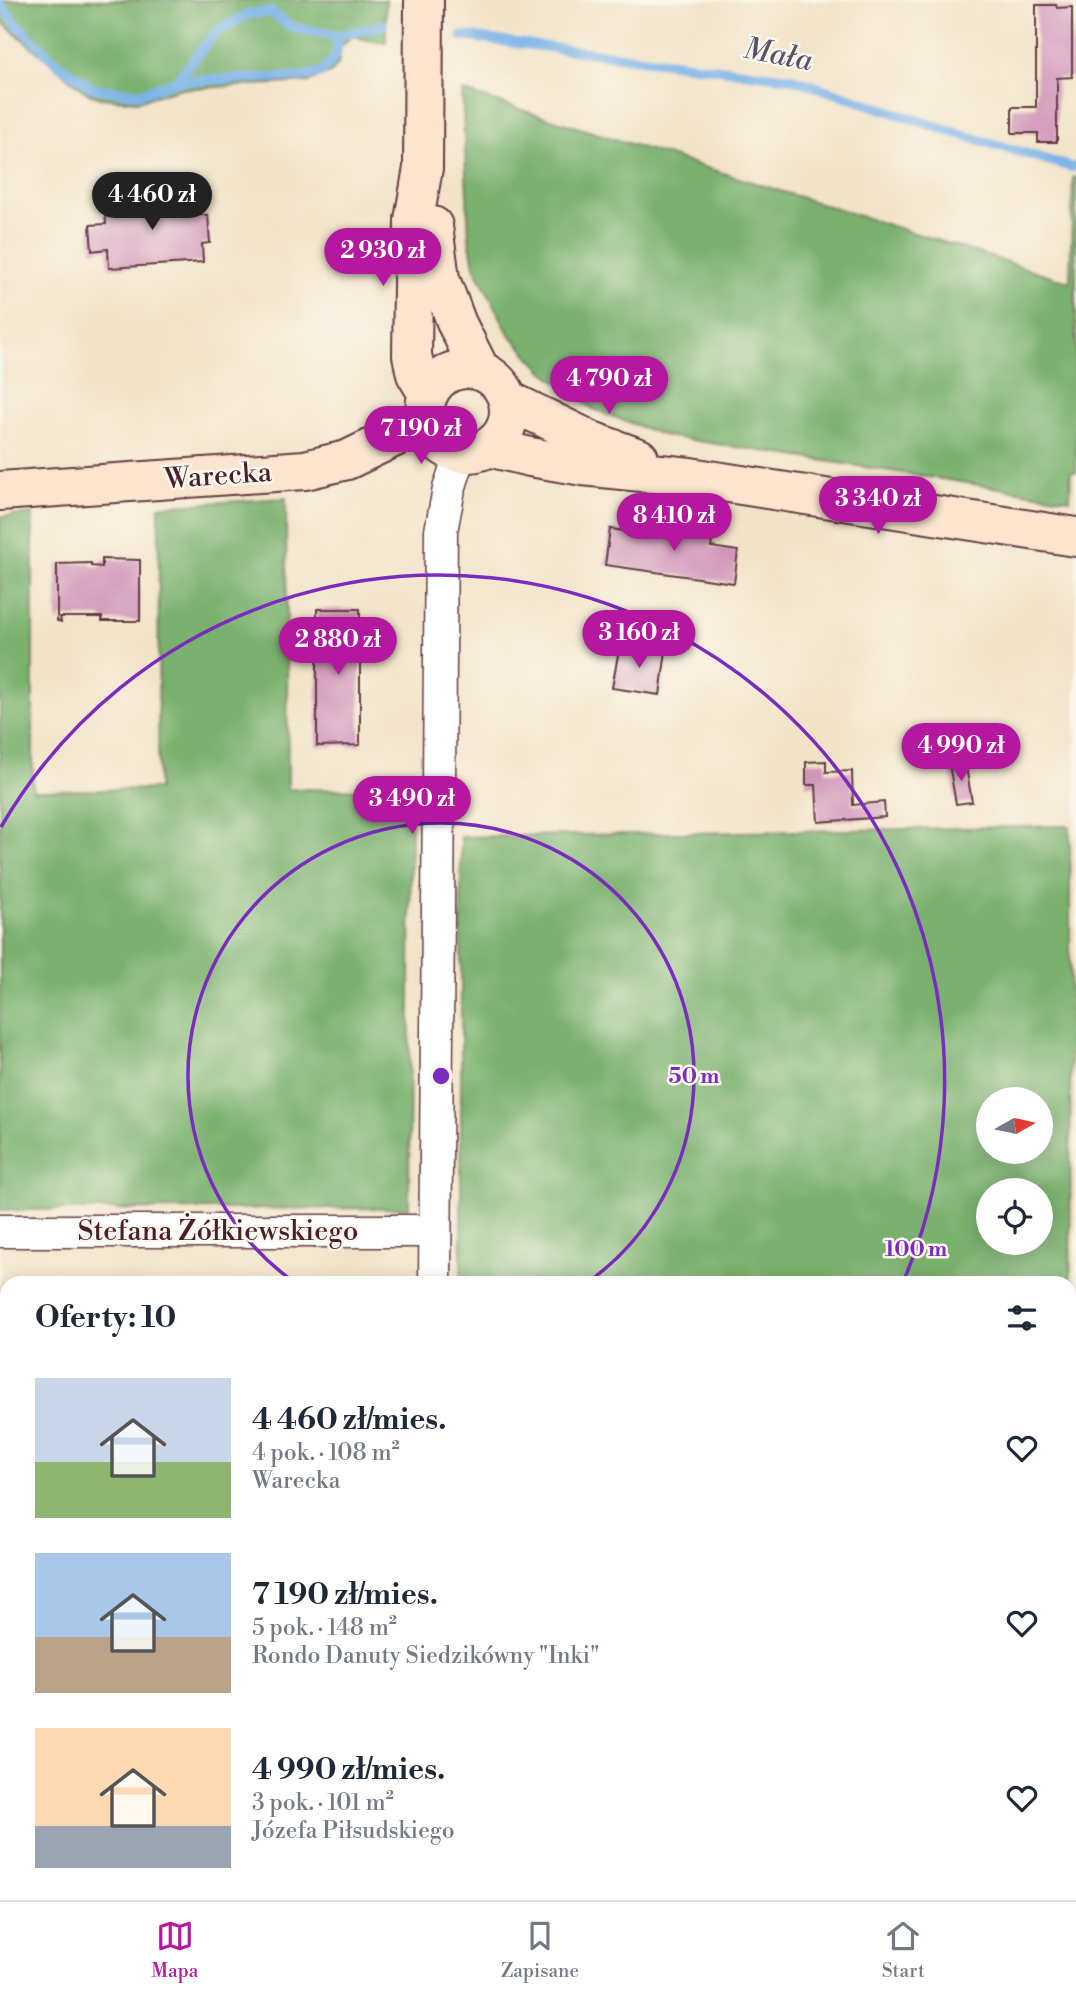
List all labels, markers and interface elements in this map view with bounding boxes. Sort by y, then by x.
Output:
water label: Mała [740,30,816,80]
pin: 4 460 zł [80,173,224,232]
text: 4 460 zł [108,181,196,209]
pin: 2 930 zł [311,229,455,288]
text: 2 930 zł [340,237,426,265]
pin: 4 790 zł [537,356,681,416]
text: 4 790 zł [566,365,652,393]
pin: 7 190 zł [349,406,493,466]
text: 7 190 zł [380,415,462,443]
street label: Warecka [162,455,274,497]
pin: 3 340 zł [806,476,950,536]
text: 3 340 zł [835,485,921,513]
pin: 8 410 zł [602,494,746,553]
text: 8 410 zł [633,502,715,530]
pin: 3 160 zł [567,610,711,670]
pin: 2 880 zł [266,618,410,677]
text: 3 160 zł [598,619,680,647]
text: 2 880 zł [295,626,381,654]
pin: 4 990 zł [889,724,1033,783]
text: 4 990 zł [918,732,1005,760]
pin: 3 490 zł [340,776,484,836]
text: 3 490 zł [369,785,455,813]
centre of rings [429,1064,453,1088]
text: 50 m [669,1064,719,1090]
north arrow [976,1087,1054,1164]
map controls [976,1087,1053,1255]
button: locate [976,1178,1053,1255]
street label: Stefana Żółkiewskiego [77,1213,359,1249]
text: 100 m [885,1237,947,1263]
text: Oferty: 10 [35,1299,176,1337]
icon: filters [1003,1299,1041,1337]
text: 4 460 zł/mies. [252,1401,446,1439]
icon: home [91,1406,175,1490]
icon: heart [1003,1429,1041,1467]
text: 4 pok. · 108 m² [252,1439,400,1467]
text: Warecka [252,1467,340,1495]
text: 7 190 zł/mies. [252,1576,438,1614]
icon: home [91,1581,175,1665]
icon: heart [1003,1604,1041,1642]
text: 5 pok. · 148 m² [252,1614,397,1642]
text: Rondo Danuty Siedzikówny "Inki" [252,1642,599,1670]
text: 4 990 zł/mies. [252,1751,445,1789]
icon: home [91,1756,175,1840]
icon: heart [1003,1779,1041,1817]
text: 3 pok. · 101 m² [252,1789,394,1817]
text: Józefa Piłsudskiego [252,1817,455,1845]
tab: Mapa [151,1917,198,1983]
tab: Zapisane [501,1917,579,1983]
tab: Start [882,1917,925,1983]

